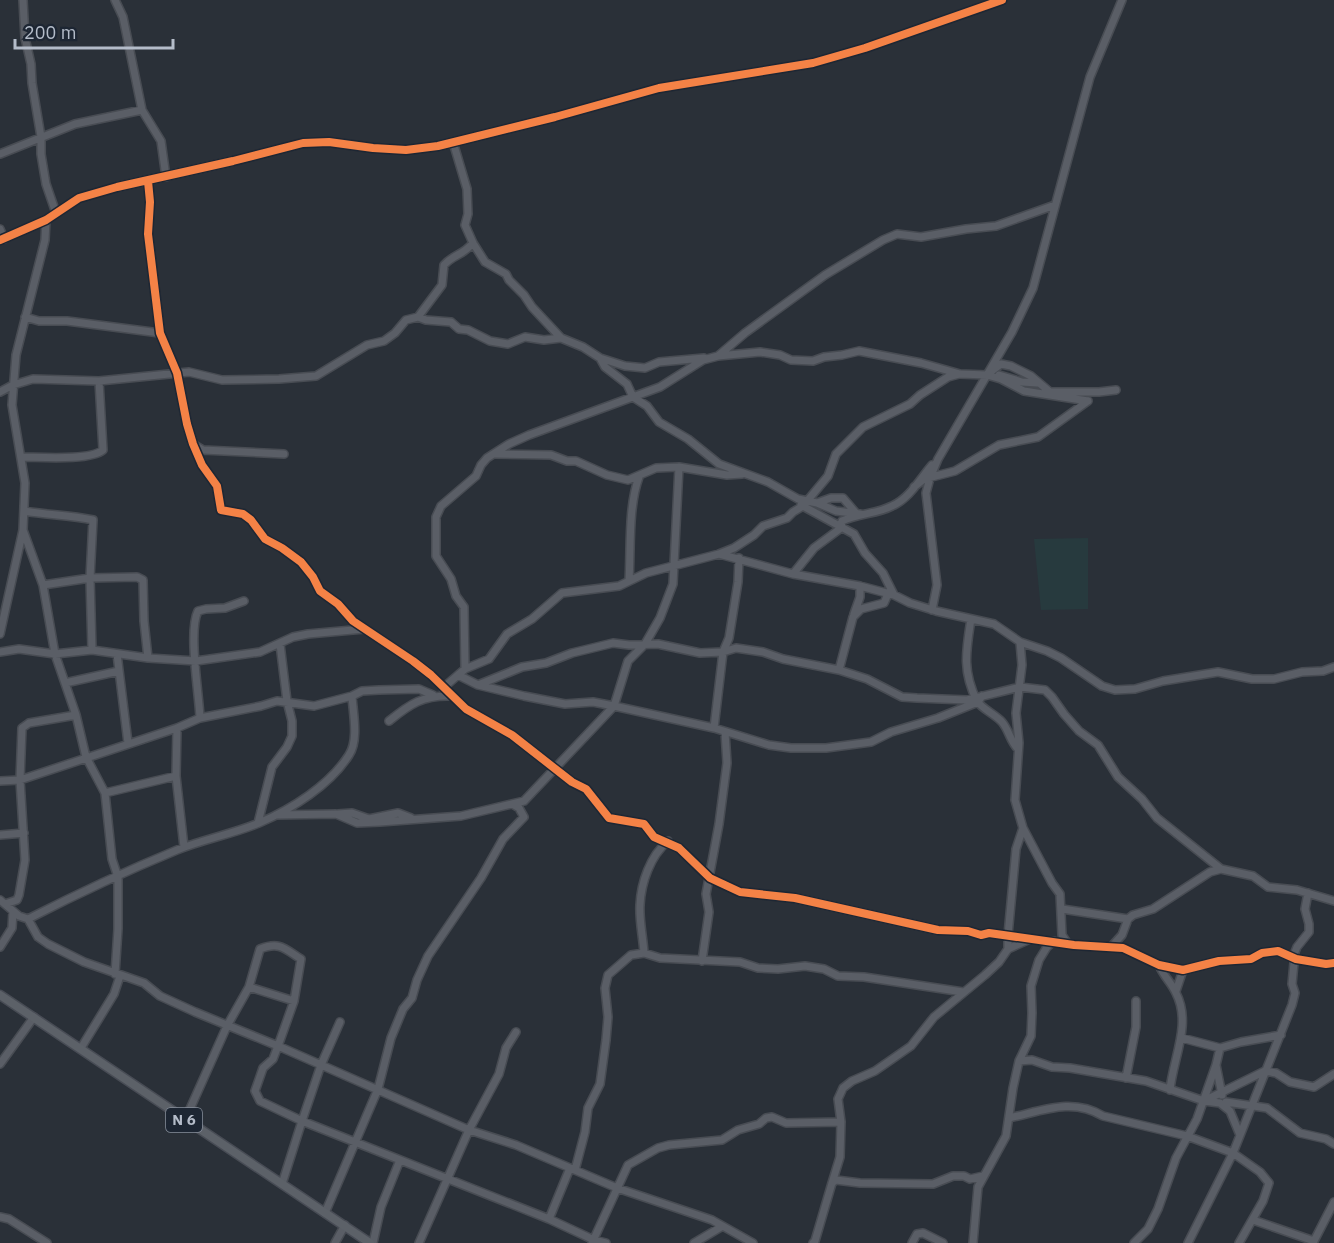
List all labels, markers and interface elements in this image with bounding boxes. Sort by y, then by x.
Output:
scale bar [15,12,172,50]
text: 200 m [24,21,76,44]
road number: N 6 [166,1108,202,1132]

